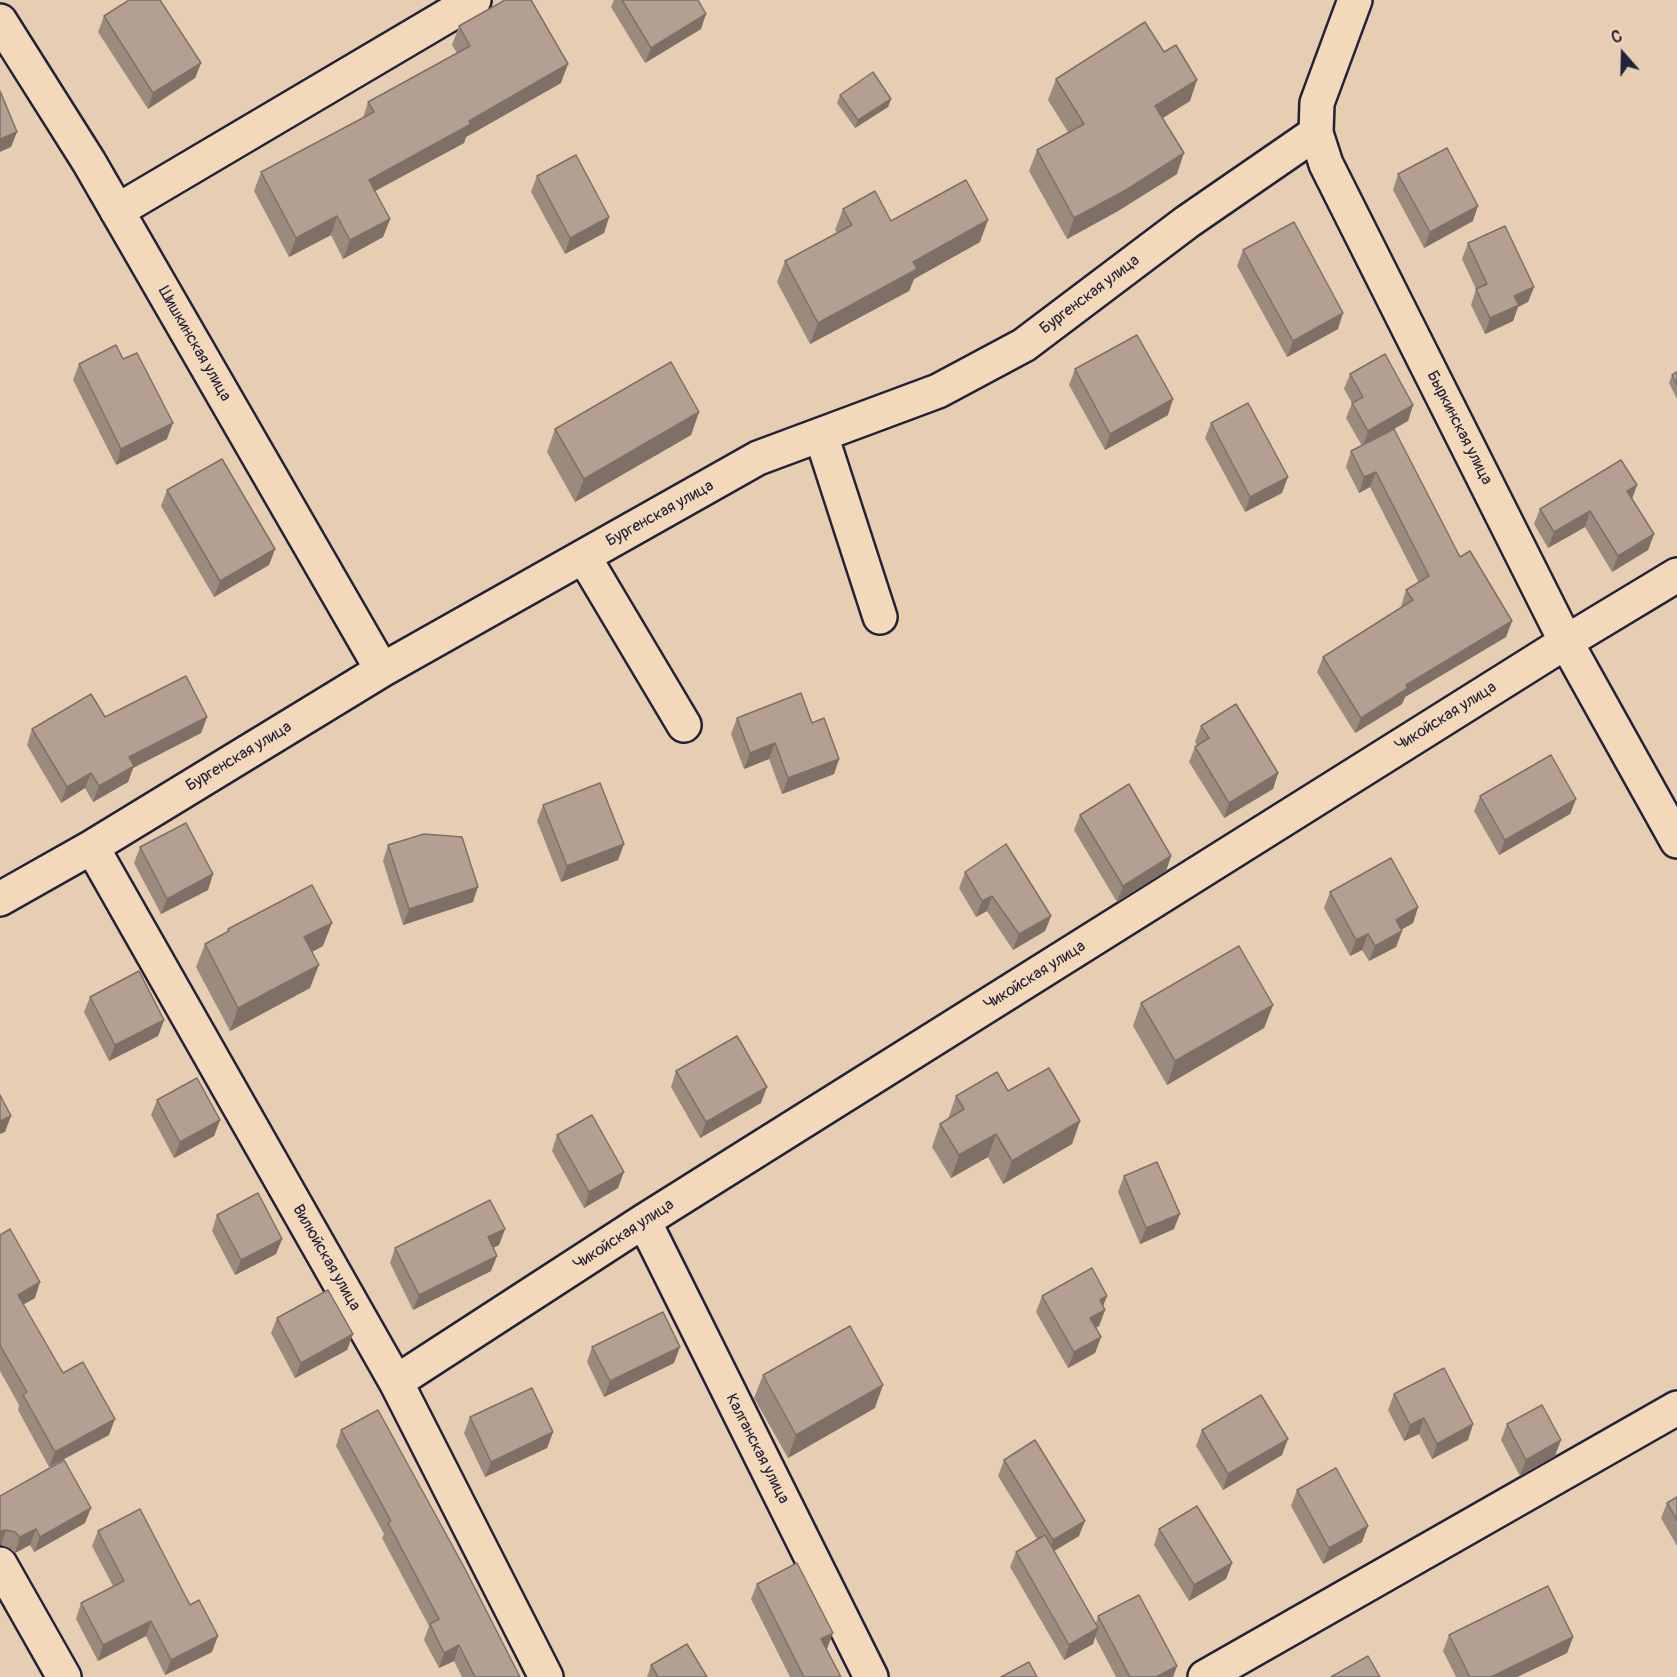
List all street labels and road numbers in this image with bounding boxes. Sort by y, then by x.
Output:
street label: Бургенская улица [1036,251,1144,339]
street label: Шишкинская улица [153,283,235,405]
street label: Быркинская улица [1422,368,1496,488]
street label: Бургенская улица [603,477,717,551]
street label: Чикойская улица [1392,678,1500,756]
street label: Бургенская улица [183,718,295,796]
street label: Чикойская улица [981,937,1089,1015]
street label: Чикойская улица [570,1195,678,1275]
street label: Вилюйская улица [288,1202,364,1314]
street label: Калганская улица [721,1391,793,1507]

